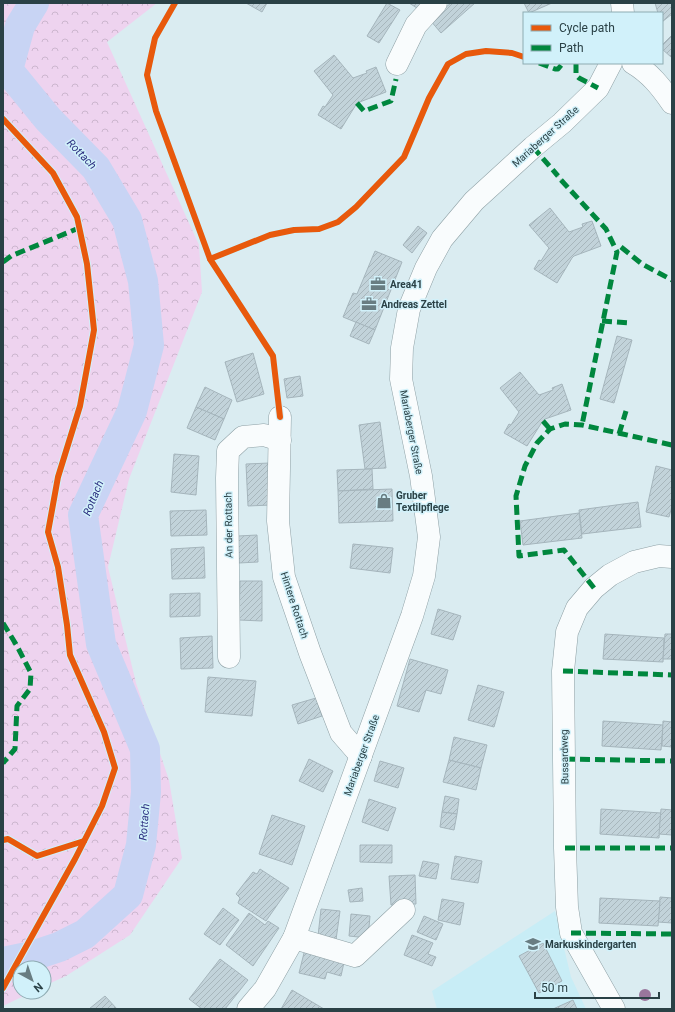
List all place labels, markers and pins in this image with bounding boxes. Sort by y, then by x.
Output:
office icon: Area41 [369,275,387,293]
place label: Area41 [390,279,423,290]
office icon: Andreas Zettel [360,295,378,313]
place label: Andreas Zettel [381,299,447,310]
place label: Gruber Textilpflege [396,490,450,513]
shop icon: Gruber Textilpflege [375,492,393,510]
school or university icon: Markuskindergarten [524,935,542,953]
place label: Markuskindergarten [545,939,637,950]

